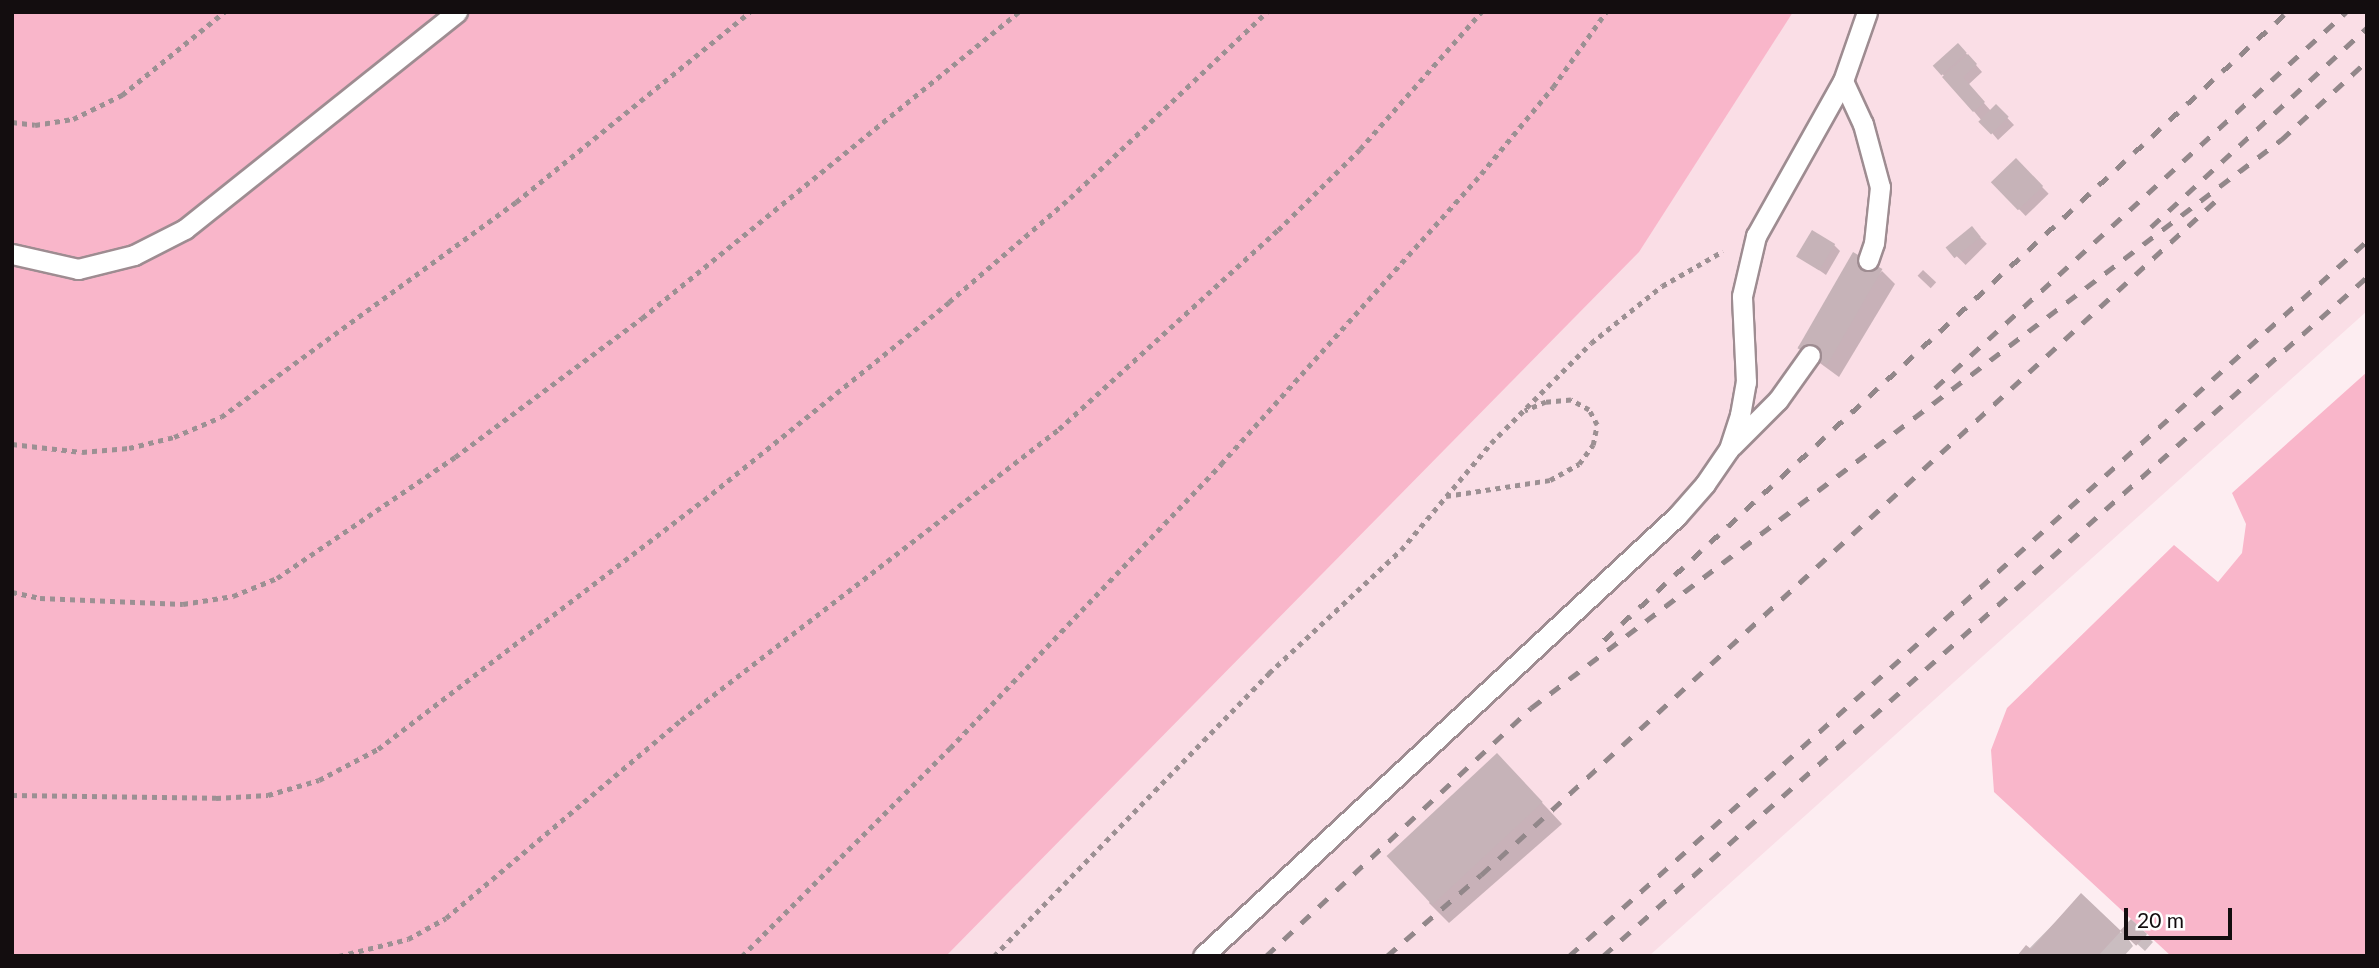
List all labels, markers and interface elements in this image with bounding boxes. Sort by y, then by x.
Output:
scale bar [2127,894,2236,938]
text: 20 m [2137,907,2184,932]

